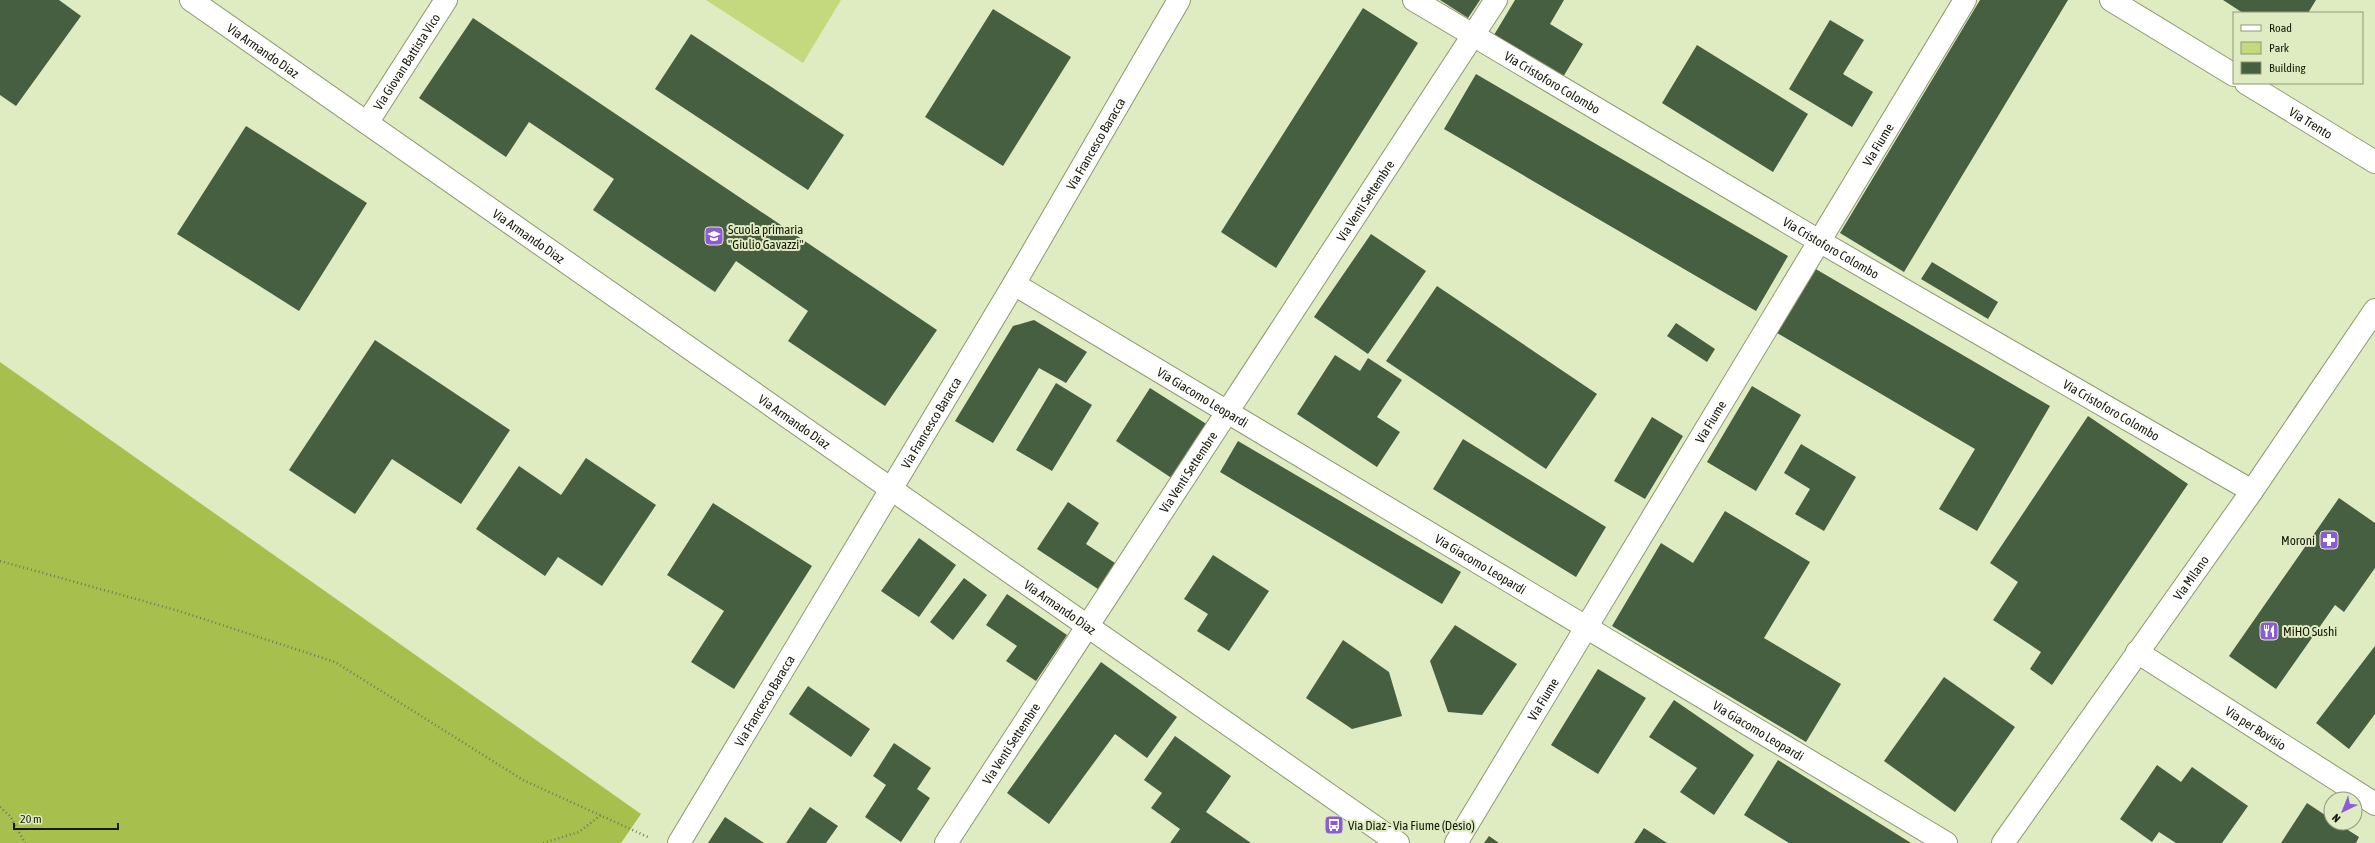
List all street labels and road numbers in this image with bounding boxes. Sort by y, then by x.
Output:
street label: Via Giovan Battista Vico [370,11,443,113]
street label: Via Armando Diaz [224,21,302,81]
street label: Via Cristoforo Colombo [1502,48,1603,117]
street label: Via Francesco Baracca [1063,95,1128,193]
street label: Via Trento [2286,104,2335,142]
street label: Via Fiume [1860,121,1897,169]
street label: Via Venti Settembre [1334,157,1398,244]
street label: Via Armando Diaz [490,206,568,267]
street label: Via Cristoforo Colombo [1780,214,1882,282]
street label: Via Giacomo Leopardi [1154,365,1251,431]
street label: Via Francesco Baracca [898,375,964,471]
street label: Via Cristoforo Colombo [2060,377,2162,444]
street label: Via Armando Diaz [755,392,833,452]
street label: Via Fiume [1692,398,1729,446]
street label: Via Venti Settembre [1157,429,1220,516]
street label: Via Giacomo Leopardi [1432,531,1529,597]
street label: Via Milano [2170,553,2212,603]
street label: Via Armando Diaz [1021,577,1099,638]
street label: Via Francesco Baracca [732,653,798,749]
street label: Via Fiume [1525,675,1562,723]
street label: Via Giacomo Leopardi [1710,698,1806,764]
street label: Via Venti Settembre [980,700,1043,787]
street label: Via per Bovisio [2222,703,2289,753]

